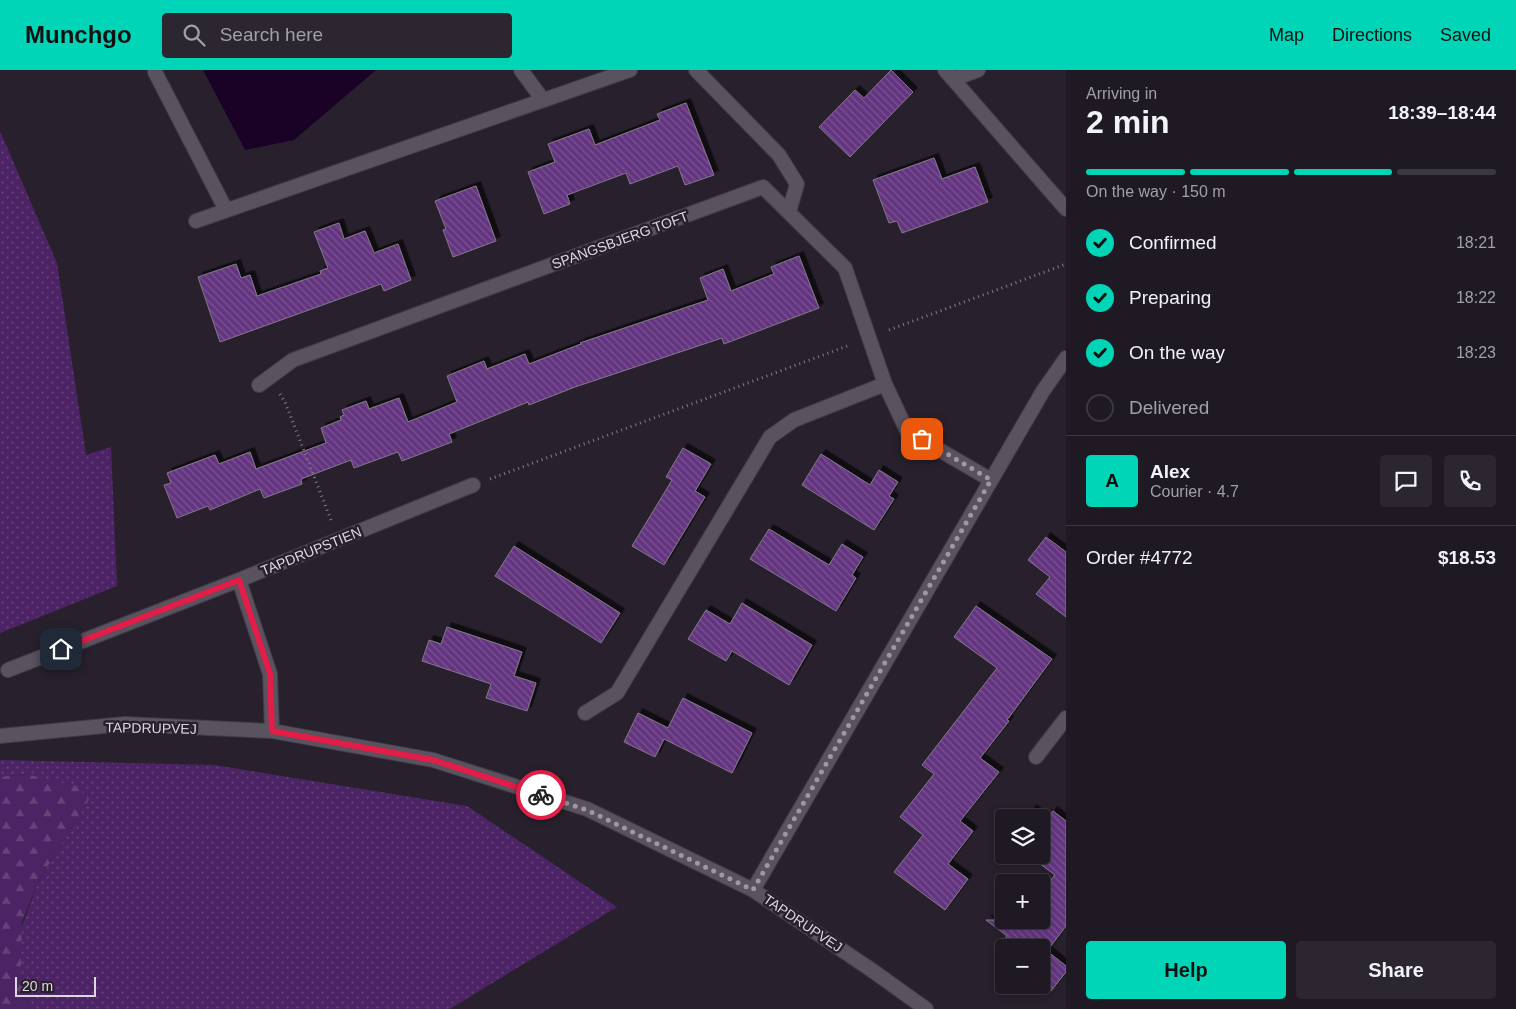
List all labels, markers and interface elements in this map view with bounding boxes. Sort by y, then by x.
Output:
search box [162,13,512,58]
text: Munchgo [25,21,132,48]
icon: search [180,21,208,49]
text: Search here [220,24,323,45]
text: Map [1269,25,1304,45]
text: Directions [1332,25,1412,45]
text: Saved [1440,25,1491,45]
text: Arriving in [1086,85,1157,102]
text: 18:39–18:44 [1388,102,1496,123]
text: 2 min [1086,104,1170,140]
text: On the way · 150 m [1086,183,1226,200]
street label: SPANGSBJERG TOFT [550,208,691,272]
icon: check [1086,229,1114,257]
text: Confirmed [1129,232,1217,253]
text: 18:21 [1456,234,1496,251]
icon: check [1086,284,1114,312]
text: Preparing [1129,287,1211,308]
text: 18:22 [1456,289,1496,306]
icon: check [1086,339,1114,367]
text: On the way [1129,342,1225,363]
text: 18:23 [1456,344,1496,361]
text: Delivered [1129,397,1209,418]
pin [901,418,943,460]
icon: bag [908,425,936,453]
button: chat [1380,455,1432,507]
button: phone [1444,455,1496,507]
text: Alex [1150,461,1190,482]
text: A [1105,470,1119,491]
text: Courier · 4.7 [1150,483,1239,500]
street label: TAPDRUPSTIEN [258,524,364,578]
text: Order #4772 [1086,547,1193,568]
text: $18.53 [1438,547,1496,568]
pin [40,628,82,670]
icon: home [47,635,75,663]
street label: TAPDRUPVEJ [105,719,197,737]
courier [516,770,566,820]
icon: bike [527,781,555,809]
map controls [995,809,1050,994]
button: layers [995,809,1050,864]
button: + [995,874,1050,929]
street label: TAPDRUPVEJ [761,891,845,955]
button: − [995,939,1050,994]
button: Help [1086,941,1286,999]
button: Share [1296,941,1496,999]
scale bar [15,974,96,997]
text: 20 m [22,978,53,994]

